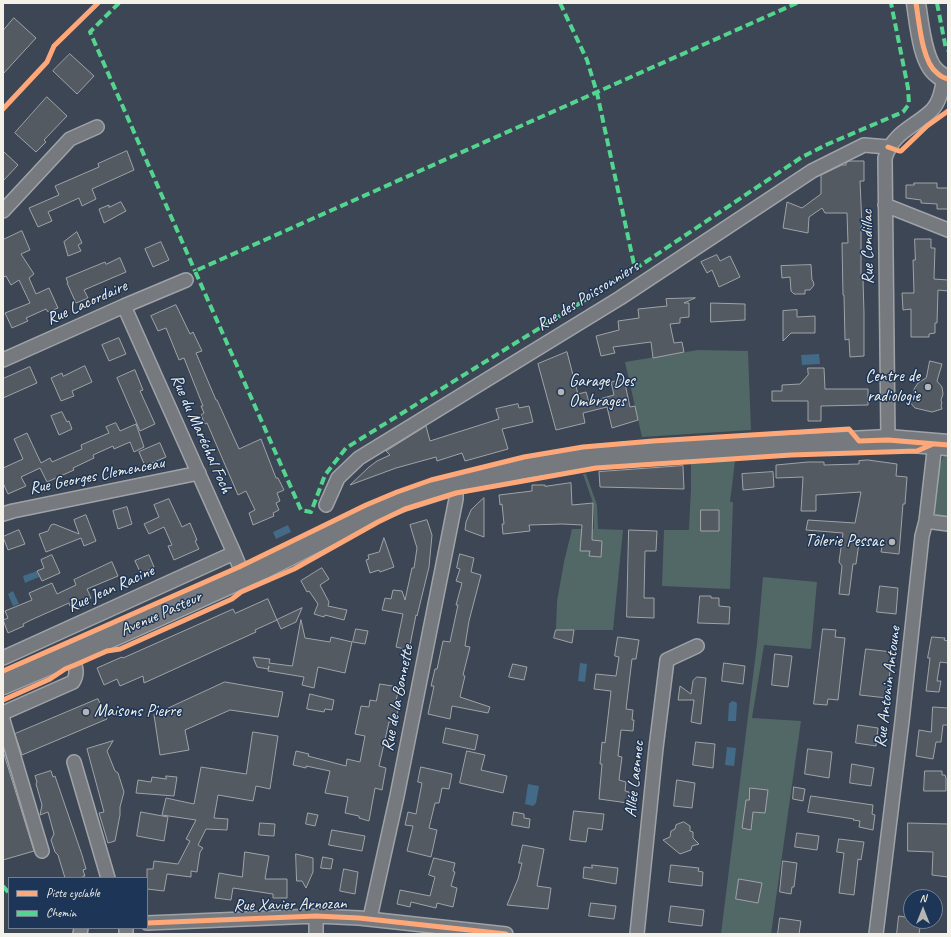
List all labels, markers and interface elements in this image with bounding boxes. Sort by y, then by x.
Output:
street label: Rue Condillac [857,209,879,285]
street label: Rue des Poissonniers [533,256,643,336]
street label: Rue Lacordaire [44,276,130,330]
place label: Centre de radiologie [865,367,920,407]
street label: Rue du Maréchal Foch [166,371,236,497]
place label: Garage Des Ombrages [569,372,635,412]
marker: Centre de radiologie [923,382,933,392]
marker: Garage Des Ombrages [556,387,566,397]
street label: Rue Georges Clemenceau [28,453,166,499]
place label: Tôlerie Pessac [805,532,884,552]
marker: Tôlerie Pessac [887,537,897,547]
street label: Rue Jean Racine [65,561,157,617]
street label: Avenue Pasteur [117,587,205,641]
street label: Rue Antonin Antoune [870,625,906,749]
street label: Rue de la Bonnette [378,643,418,753]
place label: Maisons Pierre [94,702,181,722]
marker: Maisons Pierre [81,707,91,717]
street label: Allée Laennec [621,740,649,818]
legend [8,877,148,929]
text: Piste cyclable [46,885,100,901]
north arrow [903,889,943,929]
text: N [920,891,926,905]
street label: Rue Xavier Arnozan [233,894,347,916]
text: Chemin [46,905,76,921]

